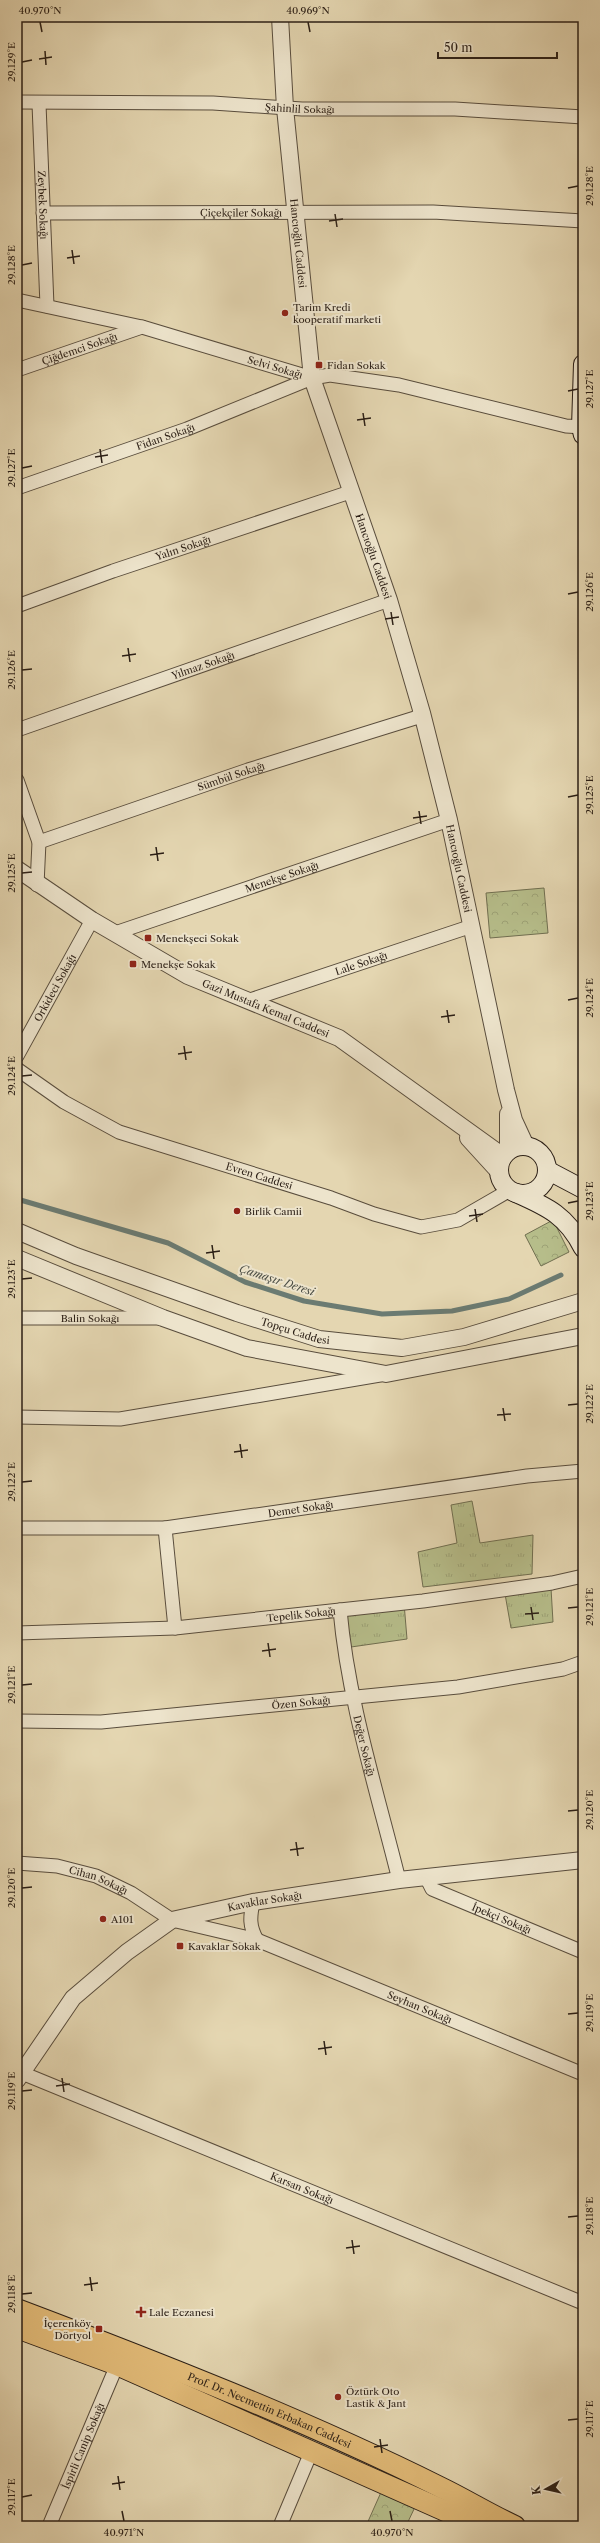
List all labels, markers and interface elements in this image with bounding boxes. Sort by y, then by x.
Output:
text: 40.970°N [18,4,62,17]
text: 40.969°N [286,4,330,17]
scale bar [438,34,557,60]
text: 50 m [444,40,473,55]
text: 29.129°E [5,42,18,82]
street label: Şahinlil Sokağı [265,101,335,116]
text: 29.128°E [583,166,596,206]
street label: Zeybek Sokağı [35,170,50,240]
street label: Hancıoğlu Caddesi [287,198,309,289]
street label: Çiçekçiler Sokağı [200,206,282,220]
text: 29.128°E [5,245,18,285]
place label: Tarim Kredi kooperatif marketi [293,301,381,326]
marker: Tarim Kredi kooperatif marketi [280,308,290,318]
street label: Çiğdemci Sokağı [40,330,119,368]
street label: Selvi Sokağı [246,353,304,382]
place label: Fidan Sokak [327,359,387,372]
marker: Fidan Sokak [314,360,324,370]
text: 29.127°E [583,369,596,408]
street label: Fidan Sokağı [135,421,197,453]
text: 29.127°E [5,448,18,487]
street label: Hancıoğlu Caddesi [352,512,394,601]
street label: Yalın Sokağı [153,533,213,564]
text: 29.126°E [583,572,596,612]
street label: Yılmaz Sokağı [169,648,236,683]
text: 29.126°E [5,650,18,690]
street label: Sümbül Sokağı [196,759,266,794]
text: 29.125°E [583,775,596,815]
street label: Hancıoğlu Caddesi [443,823,474,914]
text: 29.125°E [5,853,18,893]
street label: Menekşe Sokağı [243,859,320,896]
place label: Menekşeci Sokak [156,932,240,945]
marker: Menekşeci Sokak [143,933,153,943]
street label: Lale Sokağı [333,949,389,978]
street label: Orkideci Sokağı [31,952,79,1024]
place label: Menekşe Sokak [141,958,217,971]
marker: Menekşe Sokak [128,959,138,969]
street label: Gazi Mustafa Kemal Caddesi [200,977,331,1040]
text: 29.124°E [583,978,596,1018]
text: 29.124°E [5,1056,18,1096]
street label: Evren Caddesi [224,1160,294,1193]
text: 29.123°E [583,1181,596,1221]
place label: Birlik Camii [245,1205,302,1218]
marker: Birlik Camii [232,1206,242,1216]
text: 29.123°E [5,1259,18,1299]
water label: Çamaşır Deresi [238,1261,317,1299]
street label: Balin Sokağı [61,1312,119,1325]
street label: Topçu Caddesi [259,1315,330,1347]
text: 29.122°E [583,1384,596,1424]
text: 29.122°E [5,1462,18,1502]
street label: Demet Sokağı [267,1498,334,1520]
text: 29.121°E [583,1588,596,1626]
street label: Tepelik Sokağı [266,1605,336,1625]
text: 29.121°E [5,1666,18,1704]
street label: Özen Sokağı [271,1694,331,1712]
street label: Değer Sokağı [350,1714,378,1778]
text: 29.120°E [583,1790,596,1830]
street label: Cihan Sokağı [68,1863,130,1898]
text: 29.120°E [5,1868,18,1908]
street label: Kavaklar Sokağı [226,1889,303,1914]
street label: İpekçi Sokağı [470,1900,533,1937]
place label: A101 [110,1913,134,1926]
marker: A101 [98,1914,108,1924]
place label: Kavaklar Sokak [188,1940,262,1953]
marker: Kavaklar Sokak [175,1941,185,1951]
street label: Seyhan Sokağı [385,1988,454,2026]
text: 29.119°E [583,1994,596,2032]
text: 29.119°E [5,2072,18,2110]
street label: Karsan Sokağı [268,2170,335,2207]
text: 29.118°E [583,2197,596,2235]
text: 29.118°E [5,2275,18,2313]
place label: Lale Eczanesi [149,2306,214,2319]
marker: Lale Eczanesi [136,2307,146,2317]
place label: İçerenköy Dörtyol [44,2317,91,2342]
marker: İçerenköy Dörtyol [94,2324,104,2334]
street label: Prof. Dr. Necmettin Erbakan Caddesi [186,2370,353,2451]
place label: Öztürk Oto Lastik & Jant [346,2385,407,2410]
marker: Öztürk Oto Lastik & Jant [333,2392,343,2402]
text: 29.117°E [583,2400,596,2438]
street label: İspirli Canip Sokağı [59,2401,107,2491]
north arrow [526,2469,566,2509]
text: 29.117°E [5,2478,18,2516]
text: K [528,2484,544,2496]
text: 40.971°N [104,2526,144,2539]
text: 40.970°N [370,2526,414,2539]

